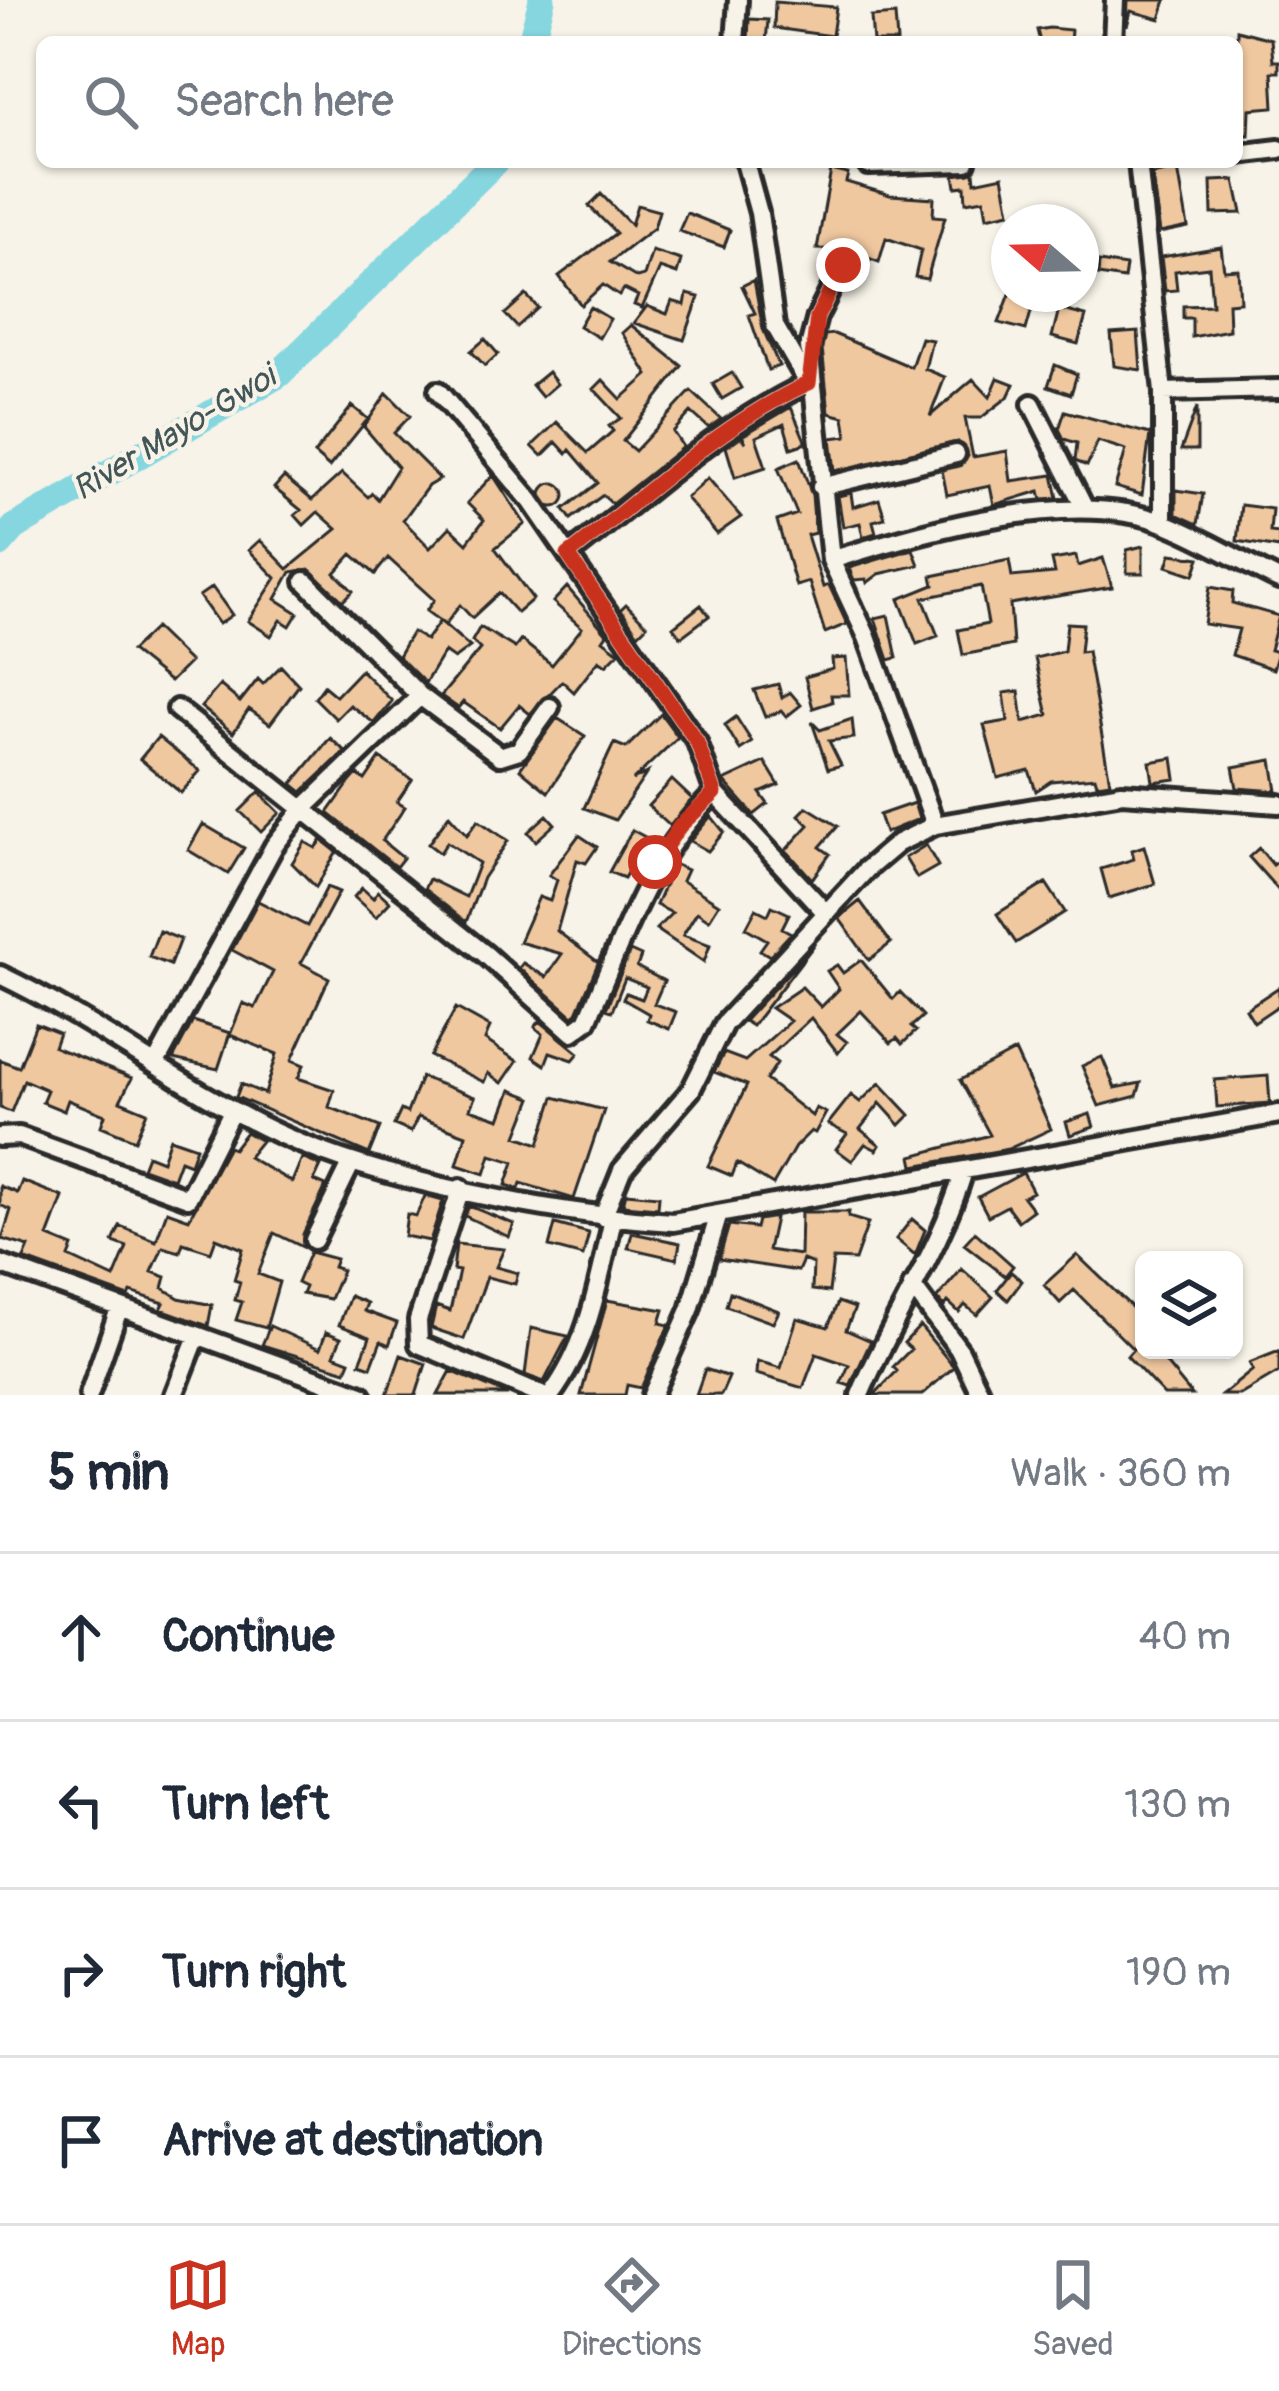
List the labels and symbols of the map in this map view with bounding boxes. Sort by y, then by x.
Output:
north arrow [991,204,1099,312]
route end [816,238,870,292]
water label: River Mayo-Gwoi [65,354,287,509]
route start [628,835,682,889]

